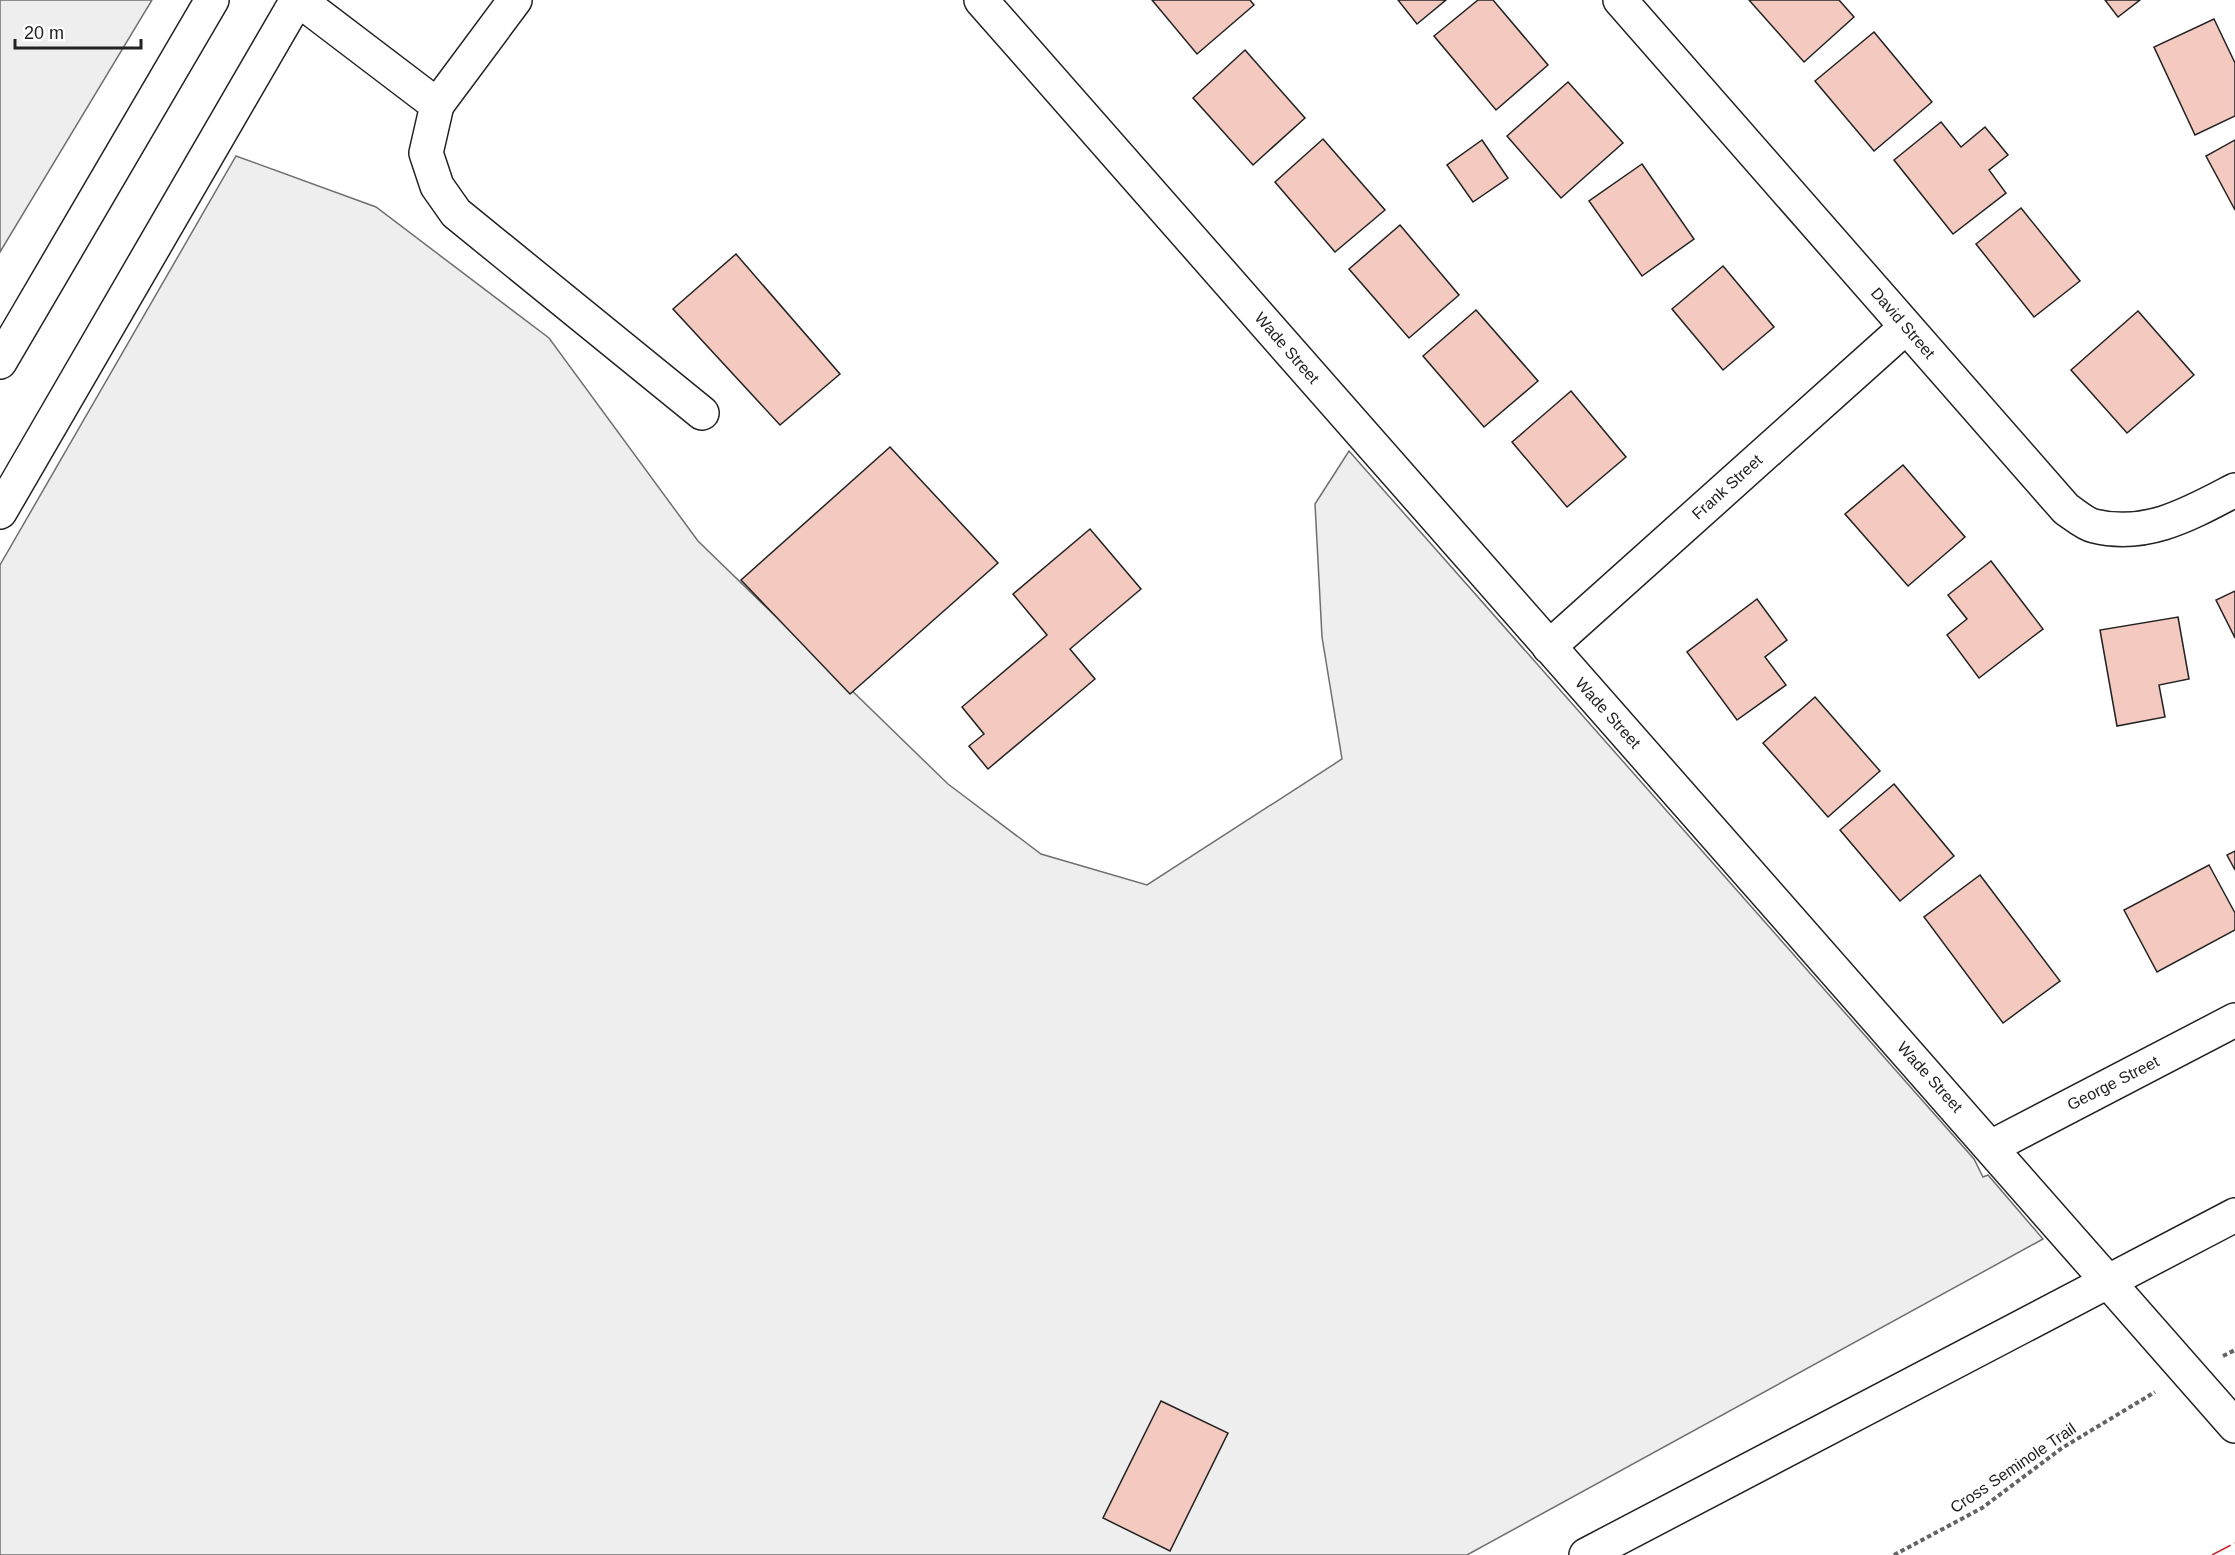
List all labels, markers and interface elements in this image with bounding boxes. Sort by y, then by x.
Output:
scale bar [15,12,141,50]
text: 20 m [24,23,64,43]
street label: David Street [1868,284,1939,362]
street label: Wade Street [1252,309,1323,387]
street label: Frank Street [1689,451,1766,523]
street label: Wade Street [1572,674,1644,752]
street label: Wade Street [1894,1038,1966,1116]
street label: George Street [2064,1052,2162,1113]
street label: Cross Seminole Trail [1947,1420,2079,1516]

